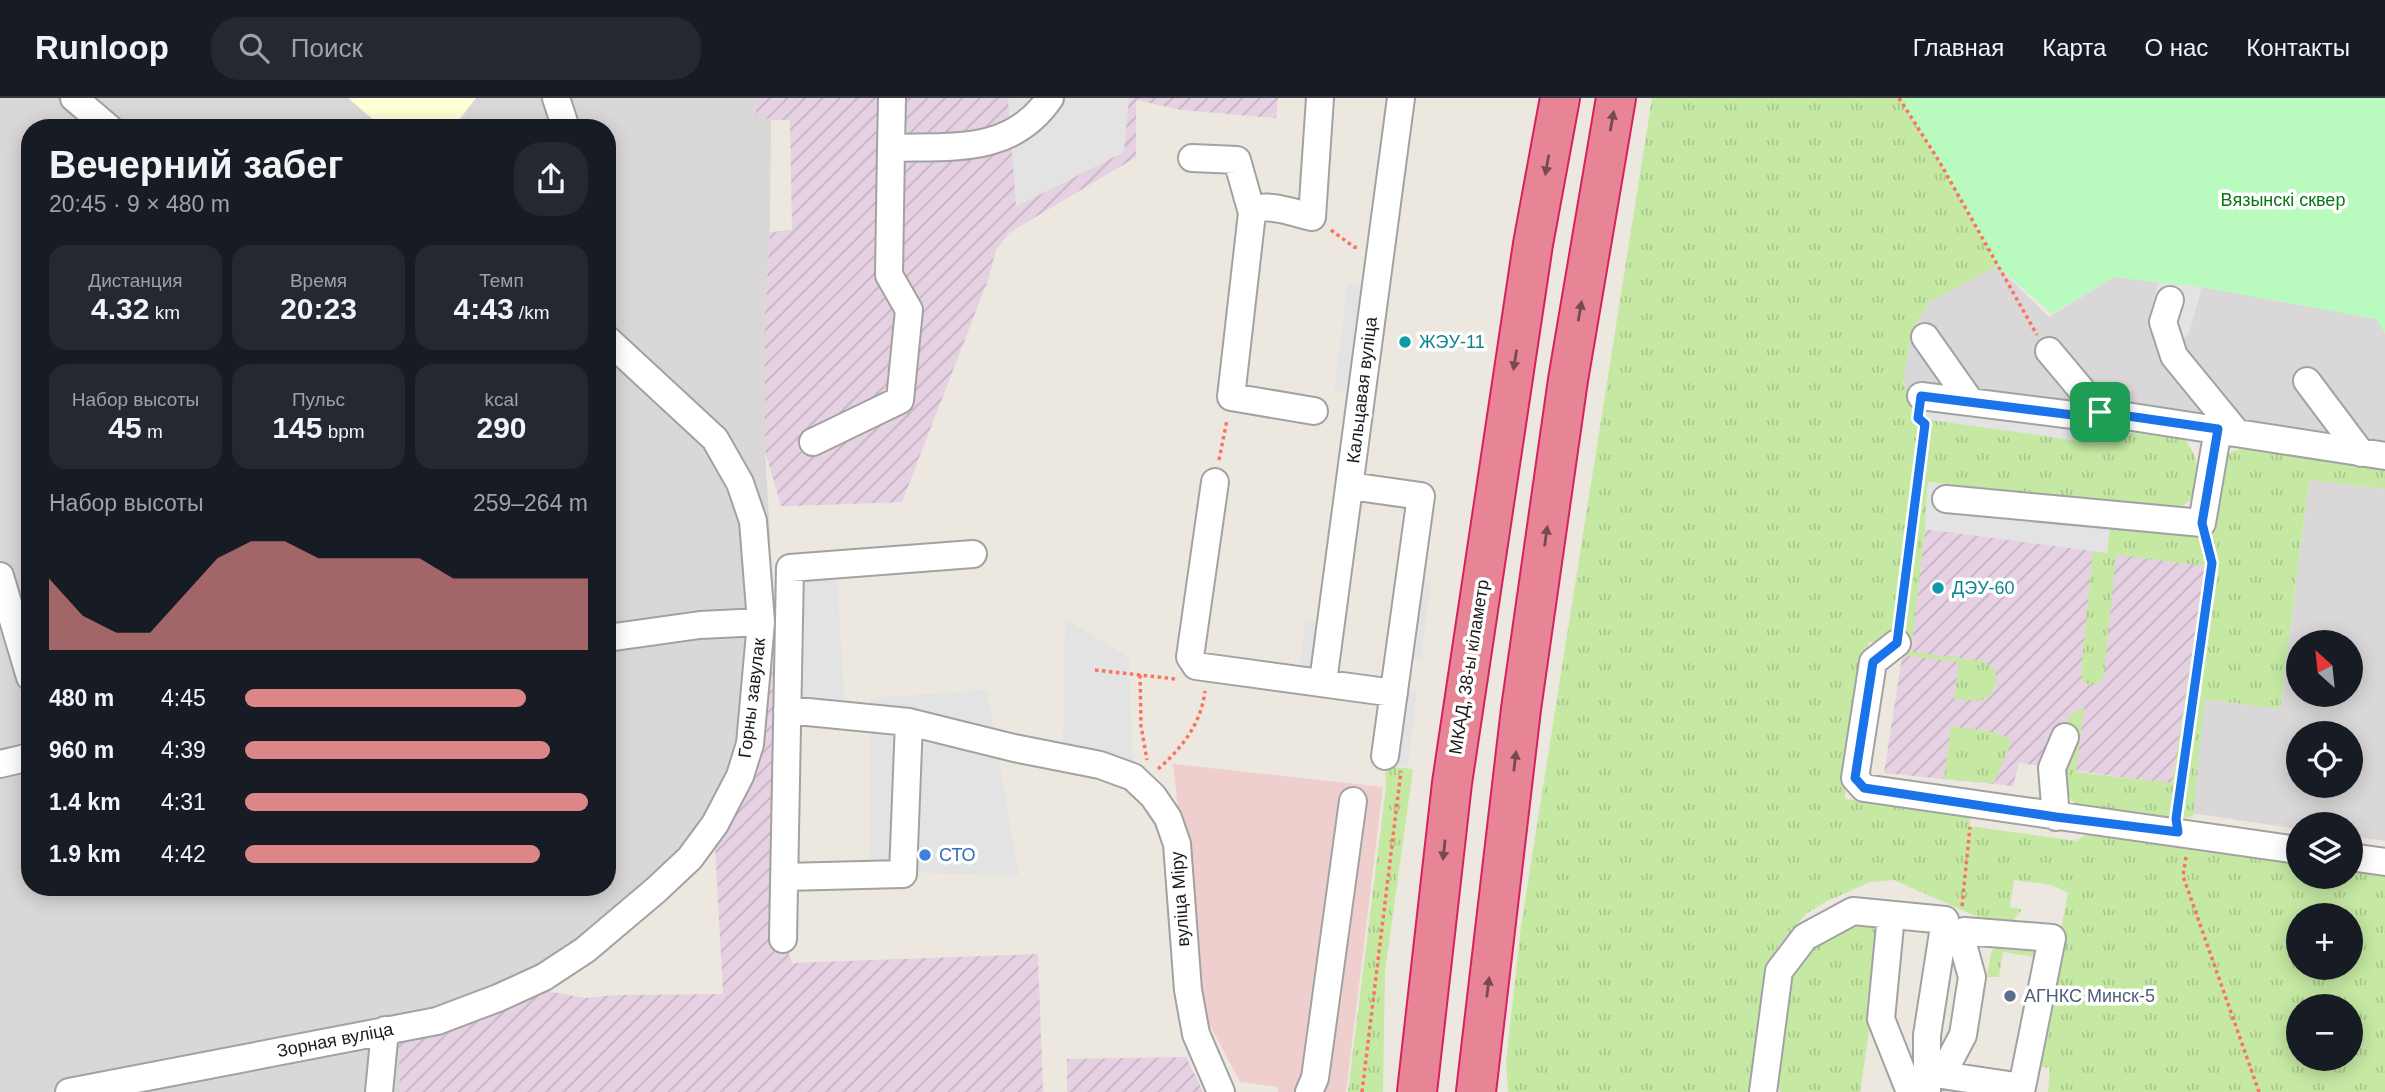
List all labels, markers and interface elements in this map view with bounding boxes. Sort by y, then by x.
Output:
search box [211,17,701,80]
text: Runloop [35,29,169,66]
icon: search [235,29,273,67]
text: Поиск [291,33,363,63]
text: Главная [1913,34,2004,61]
text: Карта [2042,34,2106,61]
text: О нас [2144,34,2208,61]
text: Контакты [2246,34,2350,61]
one-way arrow [1607,109,1618,131]
button: share [514,142,588,216]
text: Вечерний забег [49,144,343,186]
one-way arrow [1542,154,1553,176]
park label: Вязынскі сквер [2221,190,2345,210]
text: 20:45 · 9 × 480 m [49,191,230,217]
text: Дистанция [88,270,183,291]
text: Время [290,270,347,291]
text: Темп [479,270,524,291]
text: 4.32 [91,292,149,325]
text: 20:23 [280,292,357,325]
text: 4:43 [454,292,514,325]
one-way arrow [1575,300,1586,322]
text: km [149,302,180,323]
text: /km [514,302,549,323]
street label: Кальцавая вуліца [1343,315,1381,464]
place label: ЖЭУ-11 [1419,332,1485,352]
marker: ЖЭУ-11 [1397,334,1413,350]
one-way arrow [1510,349,1521,371]
pin [2070,382,2130,442]
text: Набор высоты [72,389,199,410]
text: Пульс [292,389,345,410]
text: kcal [485,389,518,410]
icon: arrive [2081,393,2119,431]
text: 45 [108,411,142,444]
text: 145 [272,411,322,444]
text: 290 [476,411,527,444]
text: m [142,421,163,442]
text: bpm [322,421,365,442]
text: Набор высоты [49,490,203,516]
text: 259–264 m [473,490,588,516]
one-way arrow [1540,525,1551,547]
street label: МКАД, 38-ы кіламетр [1445,578,1493,756]
place label: ДЭУ-60 [1952,578,2015,598]
marker: ДЭУ-60 [1930,580,1946,596]
north arrow [2286,630,2362,707]
map controls [2286,630,2363,1071]
street label: Горны завулак [735,637,769,759]
text: 480 m [49,685,114,711]
text: 4:45 [161,685,206,711]
button: locate [2286,721,2363,798]
text: 960 m [49,737,114,763]
text: 4:39 [161,737,206,763]
one-way arrow [1509,750,1520,772]
text: 1.4 km [49,789,121,815]
text: 4:31 [161,789,206,815]
button: layers [2286,812,2363,889]
one-way arrow [1439,840,1450,862]
text: 1.9 km [49,841,121,867]
text: 4:42 [161,841,206,867]
place label: СТО [939,845,976,865]
marker: СТО [917,847,933,863]
street label: вуліца Міру [1167,851,1193,947]
button: + [2286,903,2363,980]
one-way arrow [1483,976,1494,998]
place label: АГНКС Минск-5 [2024,986,2155,1006]
marker: АГНКС Минск-5 [2002,988,2018,1004]
button: − [2286,994,2363,1071]
street label: Зорная вуліца [275,1019,396,1061]

